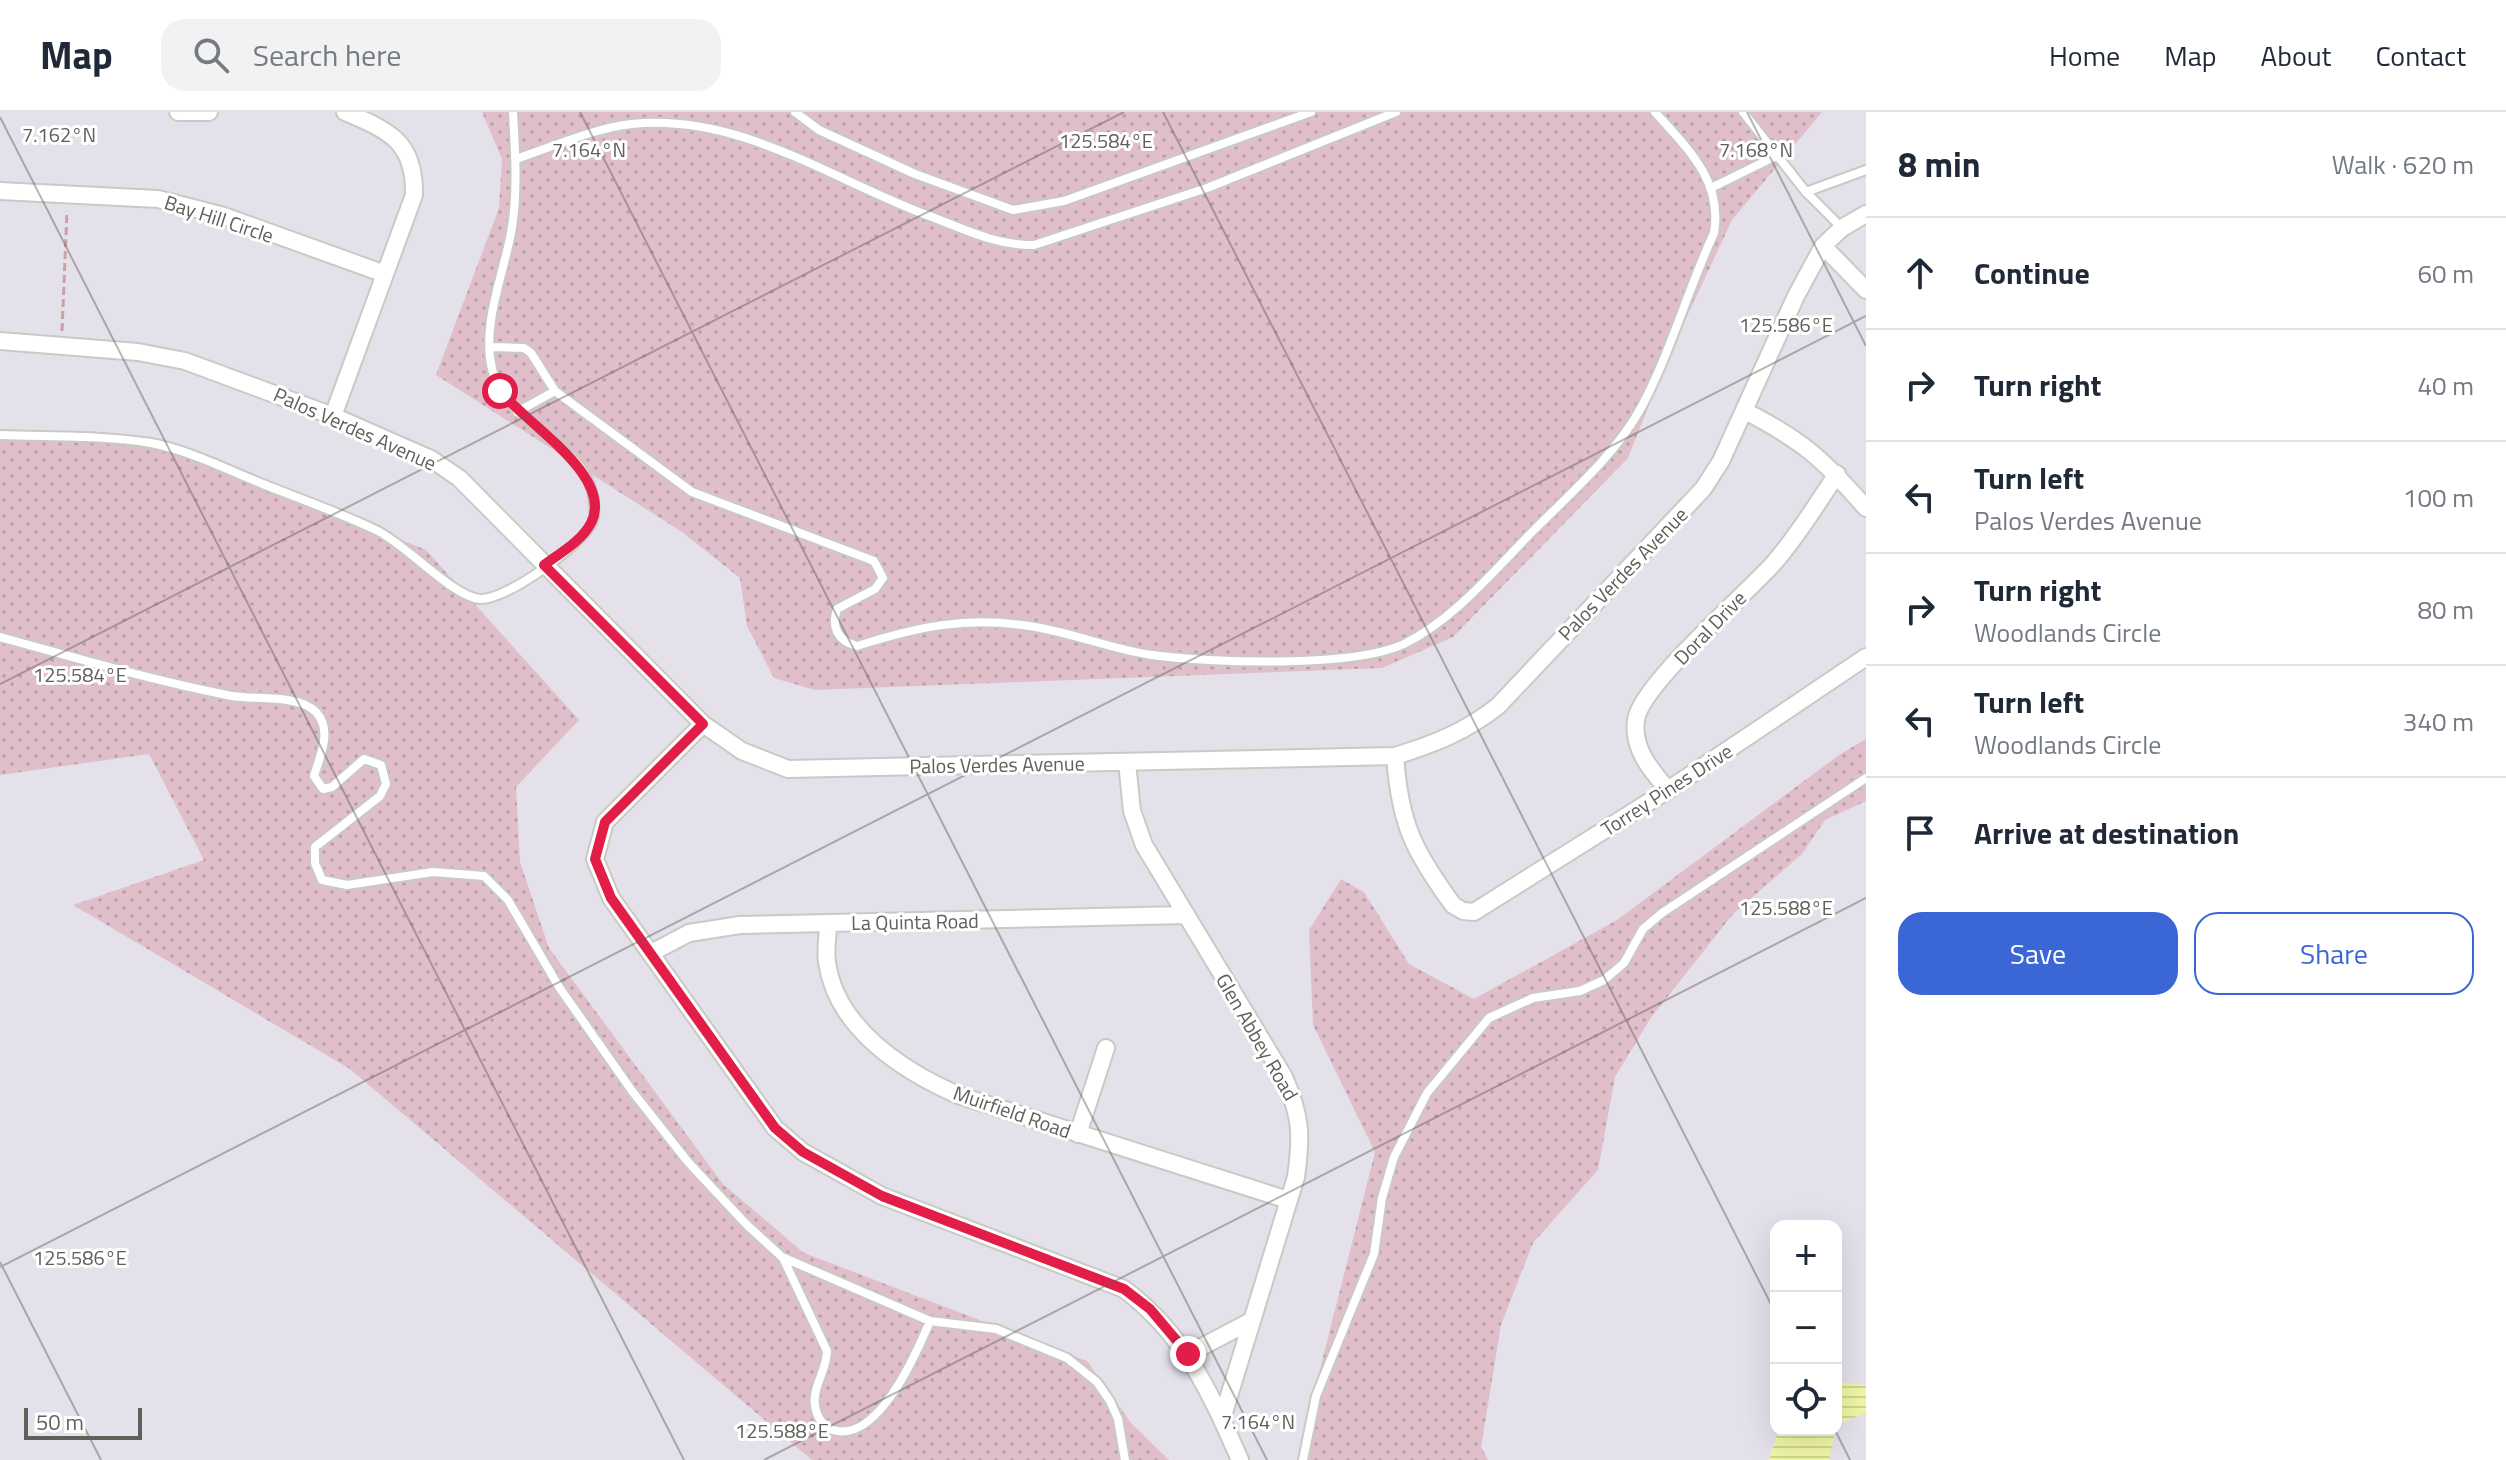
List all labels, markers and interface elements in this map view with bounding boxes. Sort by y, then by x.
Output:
search box [161,19,721,91]
text: Map [40,26,113,84]
text: Search here [253,32,402,78]
icon: search [189,33,233,77]
text: Home [2049,34,2120,77]
text: Map [2164,34,2217,77]
text: About [2261,34,2331,77]
text: Contact [2375,34,2466,77]
text: 7.162°N [22,119,96,150]
text: 125.584°E [1059,125,1153,156]
text: 7.164°N [552,134,626,165]
text: 7.168°N [1719,134,1793,165]
text: 8 min [1898,138,1981,190]
text: Walk · 620 m [2332,145,2474,184]
street label: Bay Hill Circle [161,186,278,251]
text: Continue [1974,250,2090,296]
icon: ahead [1898,251,1942,295]
text: 60 m [2417,254,2474,293]
text: 125.586°E [1739,309,1833,340]
text: Turn right [1974,362,2102,408]
icon: right [1898,363,1942,407]
text: 40 m [2417,366,2474,405]
route start [482,373,518,409]
street label: Palos Verdes Avenue [269,379,442,478]
text: Turn left [1974,455,2084,501]
icon: left [1898,475,1942,519]
text: 100 m [2403,478,2474,517]
street label: Palos Verdes Avenue [1551,500,1695,647]
text: Palos Verdes Avenue [1974,501,2202,540]
text: Turn right [1974,567,2102,613]
street label: Doral Drive [1666,583,1753,672]
icon: right [1898,587,1942,631]
text: 80 m [2417,590,2474,629]
text: Woodlands Circle [1974,613,2161,652]
text: 125.584°E [33,659,127,690]
text: Turn left [1974,679,2084,725]
icon: left [1898,699,1942,743]
text: 340 m [2403,702,2474,741]
text: Woodlands Circle [1974,725,2161,764]
street label: Torrey Pines Drive [1595,735,1739,844]
street label: Palos Verdes Avenue [909,747,1085,782]
text: Arrive at destination [1974,810,2239,856]
icon: arrive [1898,811,1942,855]
text: 125.588°E [1739,892,1833,923]
street label: La Quinta Road [851,905,979,938]
button: Save [1898,912,2178,995]
button: Share [2194,912,2474,995]
street label: Glen Abbey Road [1208,967,1306,1106]
street label: Muirfield Road [949,1077,1075,1146]
map controls [1770,1220,1842,1436]
button: + [1770,1220,1842,1292]
text: 125.586°E [33,1242,127,1273]
button: − [1770,1292,1842,1364]
route end [1170,1336,1206,1372]
button: locate [1770,1364,1842,1436]
scale bar [24,1404,142,1440]
text: 50 m [36,1405,84,1439]
text: 7.164°N [1221,1406,1295,1437]
text: 125.588°E [735,1415,829,1446]

